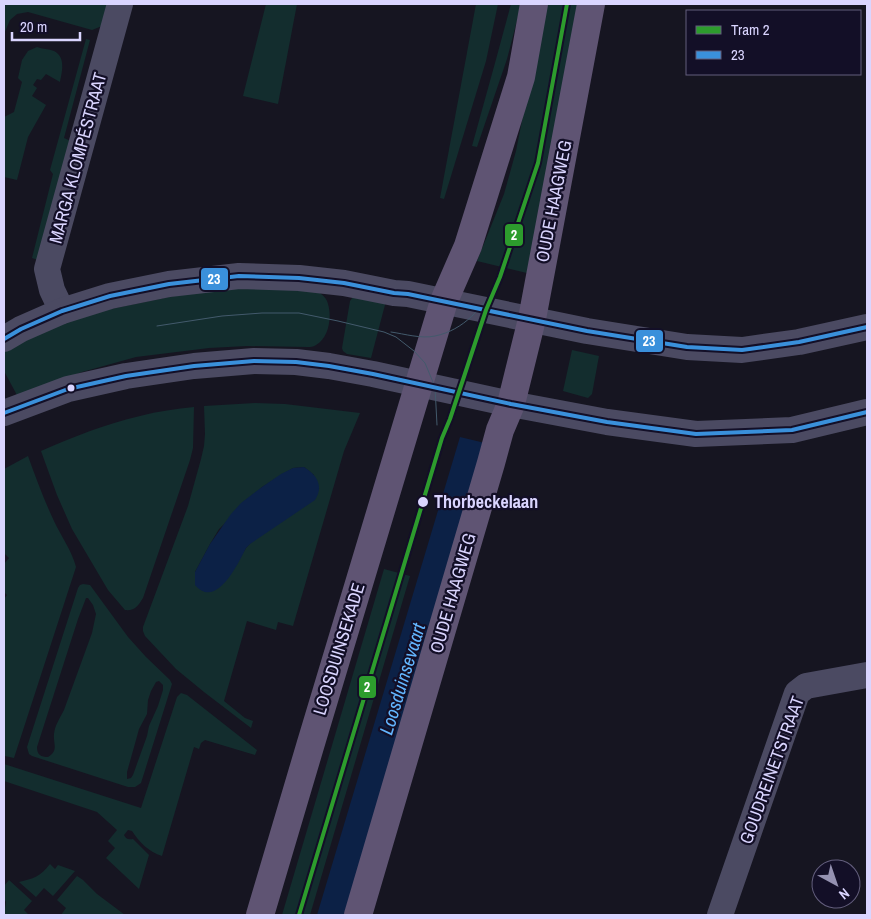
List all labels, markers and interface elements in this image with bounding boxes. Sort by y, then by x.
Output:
scale bar [12,10,80,42]
legend [686,10,861,75]
text: 20 m [20,16,47,37]
text: Tram 2 [731,19,770,40]
text: 23 [731,44,745,65]
street label: MARGA KLOMPÉSTRAAT [43,70,112,246]
street label: OUDE HAAGWEG [529,138,578,264]
line badge: 2 [504,223,524,247]
text: 2 [511,226,517,244]
line badge: 23 [200,267,229,291]
text: 23 [208,270,220,288]
line badge: 23 [635,329,664,353]
text: 23 [643,332,655,350]
unlabelled marker [66,383,76,393]
place label: Thorbeckelaan [434,489,538,514]
marker: Thorbeckelaan [416,495,430,509]
street label: OUDE HAAGWEG [423,530,482,656]
street label: LOOSDUINSEKADE [307,580,371,718]
water label: Loosduinsevaart [373,619,431,738]
line badge: 2 [358,675,377,699]
text: 2 [364,678,370,696]
street label: GOUDREINETSTRAAT [733,692,810,847]
north arrow [811,859,861,909]
text: N [835,884,853,904]

